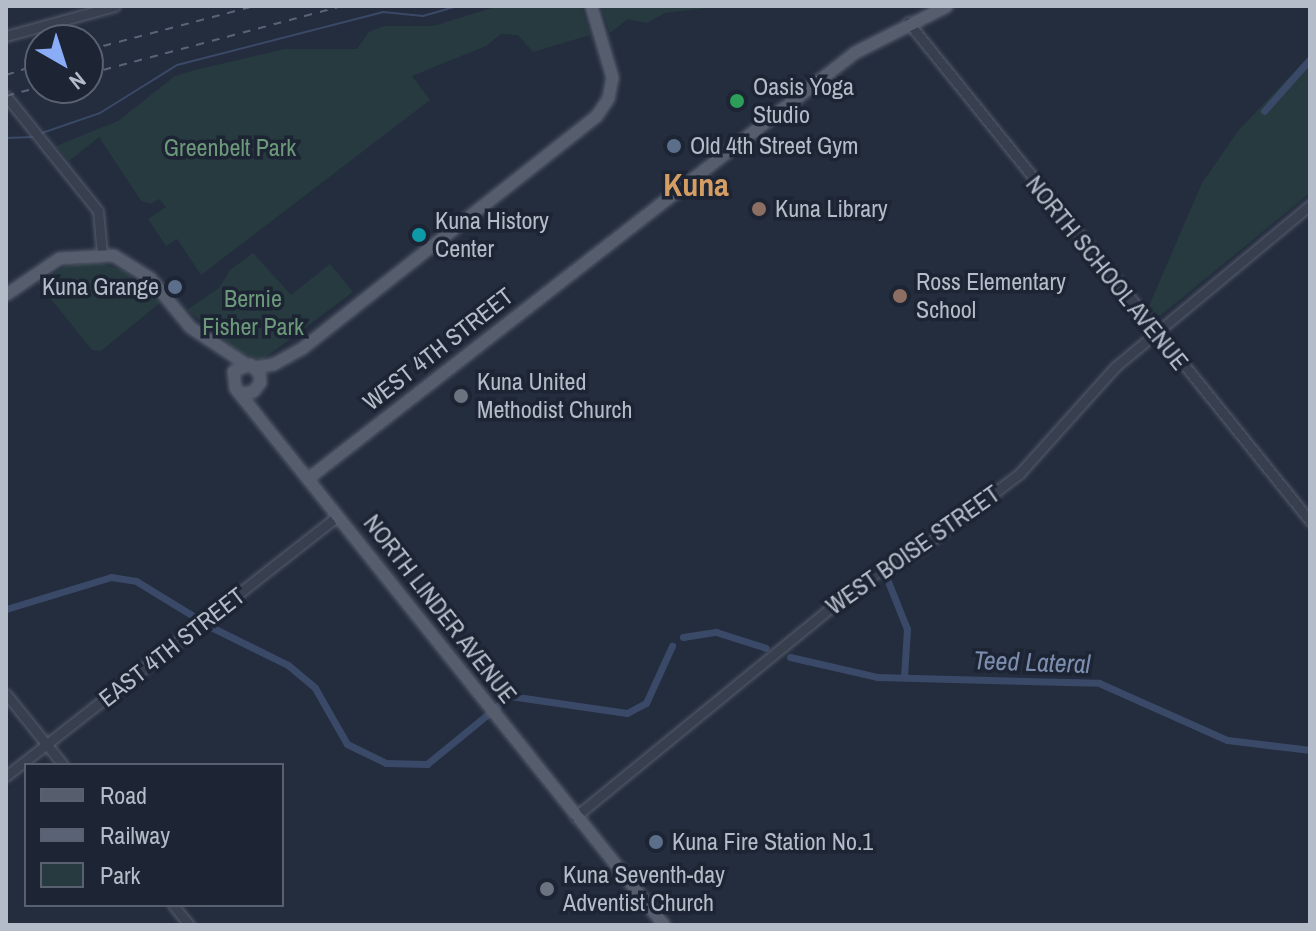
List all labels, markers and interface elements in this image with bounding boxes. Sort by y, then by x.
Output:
north arrow [24,24,104,104]
text: N [63,65,92,97]
place label: Oasis Yoga Studio [753,73,854,129]
marker: Oasis Yoga Studio [728,92,746,110]
place label: Old 4th Street Gym [690,132,858,160]
park label: Greenbelt Park [164,134,296,162]
marker: Old 4th Street Gym [665,137,683,155]
district label: Kuna [663,166,729,204]
street label: NORTH SCHOOL AVENUE [1019,169,1195,377]
place label: Kuna Library [775,195,888,223]
marker: Kuna Library [750,200,768,218]
place label: Kuna History Center [435,207,549,263]
marker: Kuna History Center [410,226,428,244]
place label: Ross Elementary School [916,268,1066,324]
place label: Kuna Grange [42,273,159,301]
marker: Kuna Grange [166,278,184,296]
street label: WEST 4TH STREET [357,281,519,417]
park label: Bernie Fisher Park [202,285,304,341]
marker: Ross Elementary School [891,287,909,305]
place label: Kuna United Methodist Church [477,368,632,424]
marker: Kuna United Methodist Church [452,387,470,405]
street label: WEST BOISE STREET [821,479,1005,621]
street label: NORTH LINDER AVENUE [357,509,523,709]
street label: EAST 4TH STREET [93,581,251,713]
water label: Teed Lateral [973,644,1091,680]
legend [24,763,284,907]
text: Road [100,779,147,811]
text: Railway [100,819,170,851]
place label: Kuna Fire Station No.1 [672,828,873,856]
marker: Kuna Fire Station No.1 [647,833,665,851]
text: Park [100,859,140,891]
place label: Kuna Seventh-day Adventist Church [563,861,725,917]
marker: Kuna Seventh-day Adventist Church [538,880,556,898]

